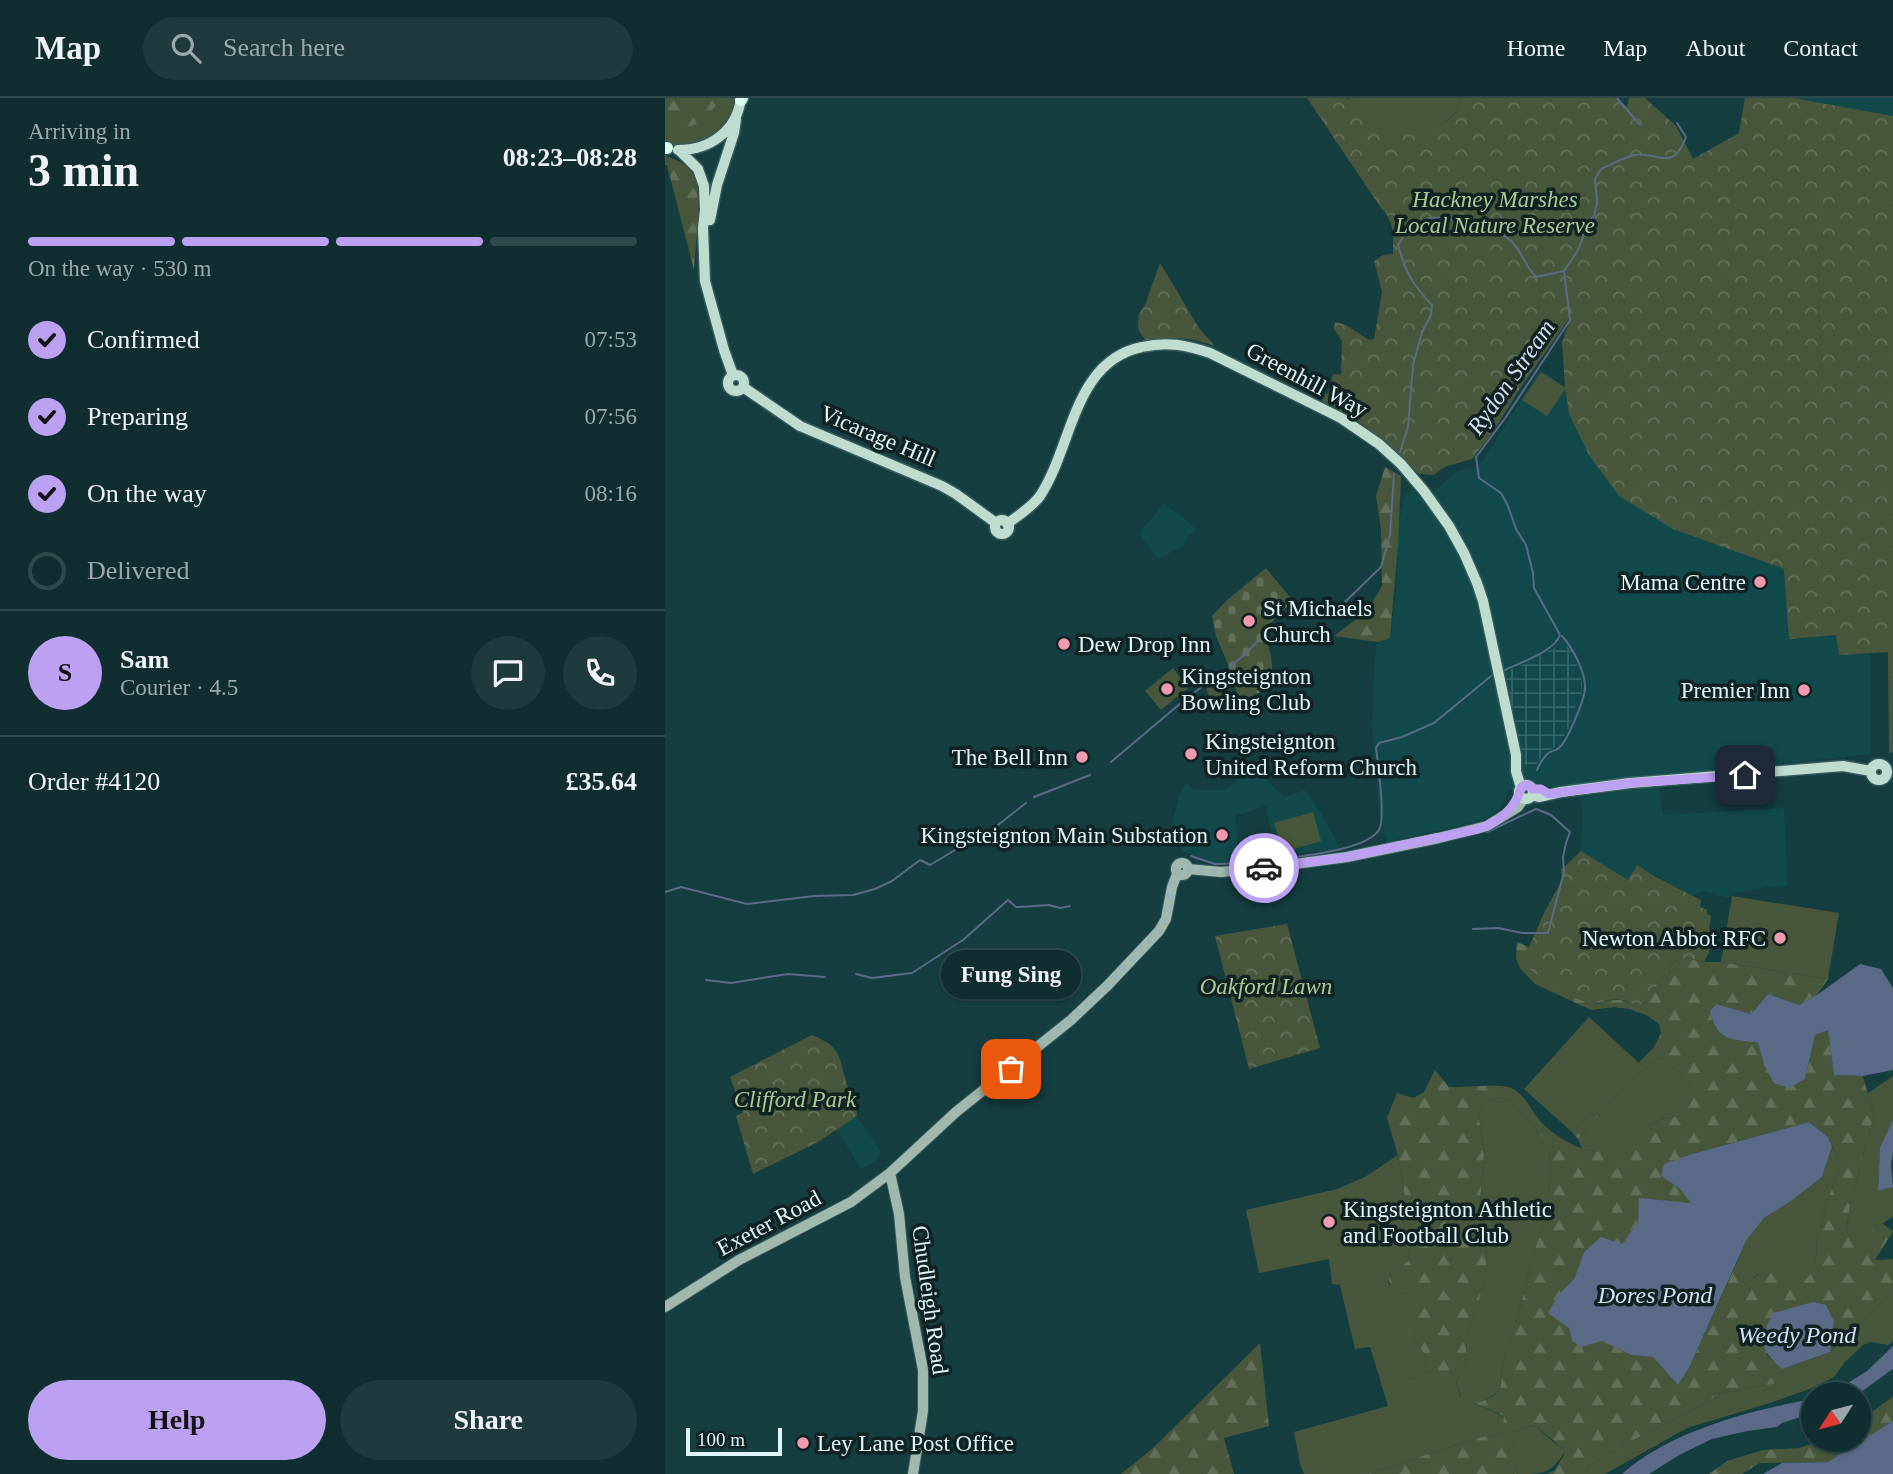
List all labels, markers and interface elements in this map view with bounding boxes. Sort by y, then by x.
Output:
search box [143,17,633,80]
icon: search [167,29,205,67]
text: Map [35,30,101,66]
text: Search here [223,33,345,62]
text: Home [1507,35,1565,61]
text: Map [1603,35,1647,61]
text: About [1685,35,1745,61]
text: Contact [1783,35,1858,61]
text: Arriving in [28,119,131,144]
text: 08:23–08:28 [503,143,637,172]
text: 3 min [28,145,139,196]
park label: Hackney Marshes Local Nature Reserve [1394,187,1595,238]
text: On the way · 530 m [28,256,211,281]
water label: Rydon Stream [1461,315,1560,440]
icon: check [28,321,66,359]
text: Confirmed [87,325,200,354]
text: 07:53 [585,327,637,352]
street label: Greenhill Way [1242,338,1372,423]
icon: check [28,398,66,436]
street label: Vicarage Hill [816,400,940,472]
text: Preparing [87,402,188,431]
text: 07:56 [585,404,637,429]
icon: check [28,475,66,513]
text: On the way [87,479,207,508]
text: 08:16 [585,481,637,506]
text: Delivered [87,556,190,585]
place label: Mama Centre [1620,570,1746,595]
marker: Mama Centre [1752,574,1768,590]
place label: St Michaels Church [1263,596,1372,647]
marker: St Michaels Church [1241,613,1257,629]
place label: Dew Drop Inn [1078,632,1211,657]
button: chat [471,636,545,710]
button: phone [563,636,637,710]
marker: Dew Drop Inn [1056,636,1072,652]
text: Sam [120,645,169,674]
text: S [58,658,72,687]
place label: Kingsteignton Bowling Club [1181,664,1312,715]
text: Courier · 4.5 [120,675,238,700]
place label: Premier Inn [1681,678,1790,703]
marker: Kingsteignton Bowling Club [1159,681,1175,697]
marker: Premier Inn [1796,682,1812,698]
place label: Kingsteignton United Reform Church [1205,729,1418,780]
place label: The Bell Inn [952,745,1068,770]
pin [1715,745,1775,805]
marker: Kingsteignton United Reform Church [1183,746,1199,762]
marker: The Bell Inn [1074,749,1090,765]
icon: home [1726,756,1764,794]
text: Order #4120 [28,767,160,796]
text: £35.64 [566,767,637,796]
place label: Kingsteignton Main Substation [921,823,1209,848]
marker: Kingsteignton Main Substation [1214,827,1230,843]
courier [1229,833,1299,903]
icon: car [1245,849,1283,887]
place label: Newton Abbot RFC [1582,926,1766,951]
marker: Newton Abbot RFC [1772,930,1788,946]
callout: Fung Sing [941,950,1081,999]
text: Fung Sing [961,962,1061,987]
park label: Oakford Lawn [1200,974,1332,999]
pin [981,1039,1041,1099]
icon: bag [992,1050,1030,1088]
park label: Clifford Park [734,1087,857,1112]
street label: Exeter Road [713,1185,826,1261]
place label: Kingsteignton Athletic and Football Club [1343,1197,1552,1248]
marker: Kingsteignton Athletic and Football Club [1321,1214,1337,1230]
street label: Chudleigh Road [907,1224,953,1377]
water label: Dores Pond [1597,1282,1713,1308]
water label: Weedy Pond [1738,1322,1857,1348]
button: Help [28,1380,326,1460]
button: Share [340,1380,637,1460]
north arrow [1801,1382,1871,1452]
map controls [1801,1382,1871,1452]
scale bar [686,1425,782,1457]
text: 100 m [697,1429,745,1450]
place label: Ley Lane Post Office [817,1431,1014,1456]
marker: Ley Lane Post Office [795,1435,811,1451]

